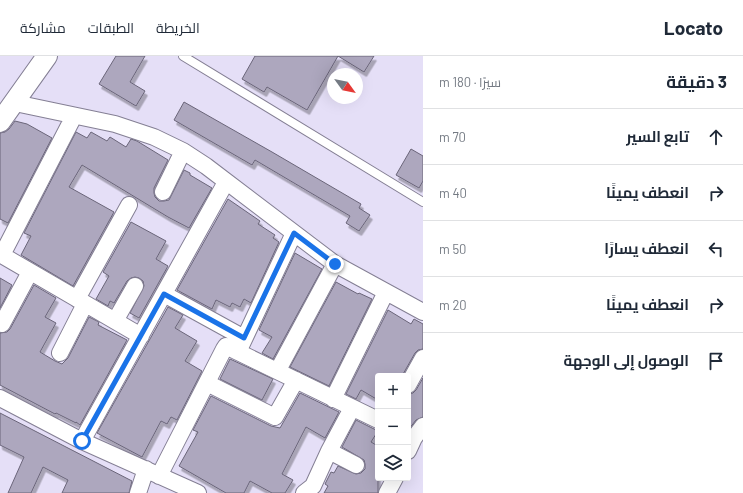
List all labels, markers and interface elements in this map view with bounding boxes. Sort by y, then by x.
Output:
text: Locato [664,16,723,39]
text: مشاركة [20,19,66,36]
text: الطبقات [88,19,134,36]
text: الخريطة [156,19,200,36]
north arrow [327,68,363,104]
text: 3 دقيقة [666,71,727,91]
text: سيرًا · 180 m [439,74,501,90]
icon: ahead [705,126,727,148]
text: تابع السير [626,127,689,145]
text: 70 m [439,129,466,145]
icon: right [705,182,727,204]
text: انعطف يمينًا [606,183,689,201]
text: 40 m [439,185,467,201]
icon: left [705,238,727,260]
text: انعطف يسارًا [604,239,689,257]
text: 50 m [439,241,466,257]
route end [326,255,344,273]
icon: right [705,294,727,316]
text: انعطف يمينًا [606,295,689,313]
text: 20 m [439,297,467,313]
icon: arrive [705,350,727,372]
text: الوصول إلى الوجهة [563,351,689,369]
map controls [375,373,411,481]
button: + [375,373,411,409]
button: − [375,409,411,445]
route start [73,432,91,450]
button: layers [375,445,411,481]

